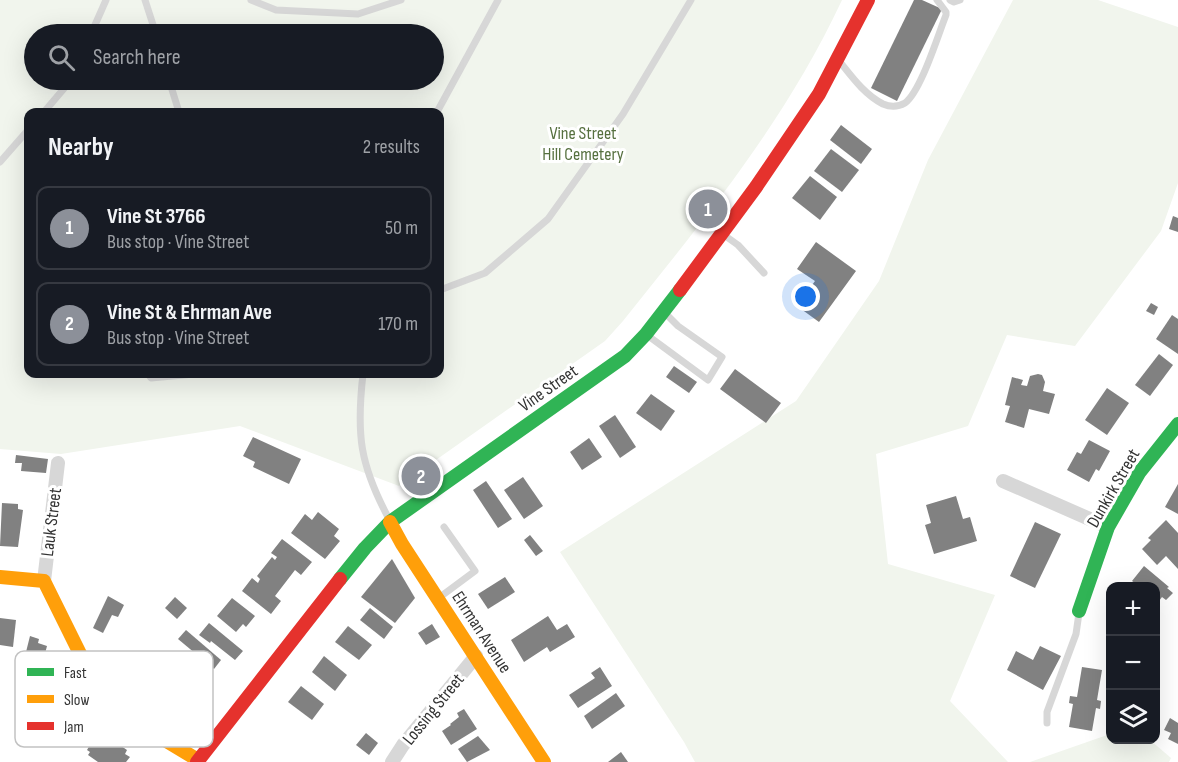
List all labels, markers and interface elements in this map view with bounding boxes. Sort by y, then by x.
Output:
search box [24,24,444,90]
icon: search [45,41,78,74]
text: Search here [93,44,180,71]
park label: Vine Street Hill Cemetery [542,123,624,165]
text: Nearby [48,132,114,163]
text: 2 results [363,135,420,159]
pin: 1 [688,186,728,232]
text: Vine St 3766 [107,203,206,230]
text: 1 [66,216,73,240]
text: 50 m [385,216,418,240]
text: Bus stop · Vine Street [107,230,249,254]
your location [791,282,820,311]
text: Vine St & Ehrman Ave [107,299,272,326]
text: 2 [65,312,74,336]
text: 170 m [378,312,418,336]
text: Bus stop · Vine Street [107,326,249,350]
street label: Vine Street [515,360,582,416]
street label: Dunkirk Street [1083,445,1145,531]
pin: 2 [402,454,440,498]
street label: Lauk Street [37,486,66,558]
map controls [1106,582,1160,744]
button: + [1106,582,1160,636]
street label: Ehrman Avenue [447,587,516,677]
button: − [1106,636,1160,690]
legend [15,651,213,747]
text: Fast [64,664,87,683]
street label: Lossing Street [398,669,469,749]
button: layers [1106,690,1160,744]
text: Slow [64,691,89,710]
text: Jam [63,718,84,737]

